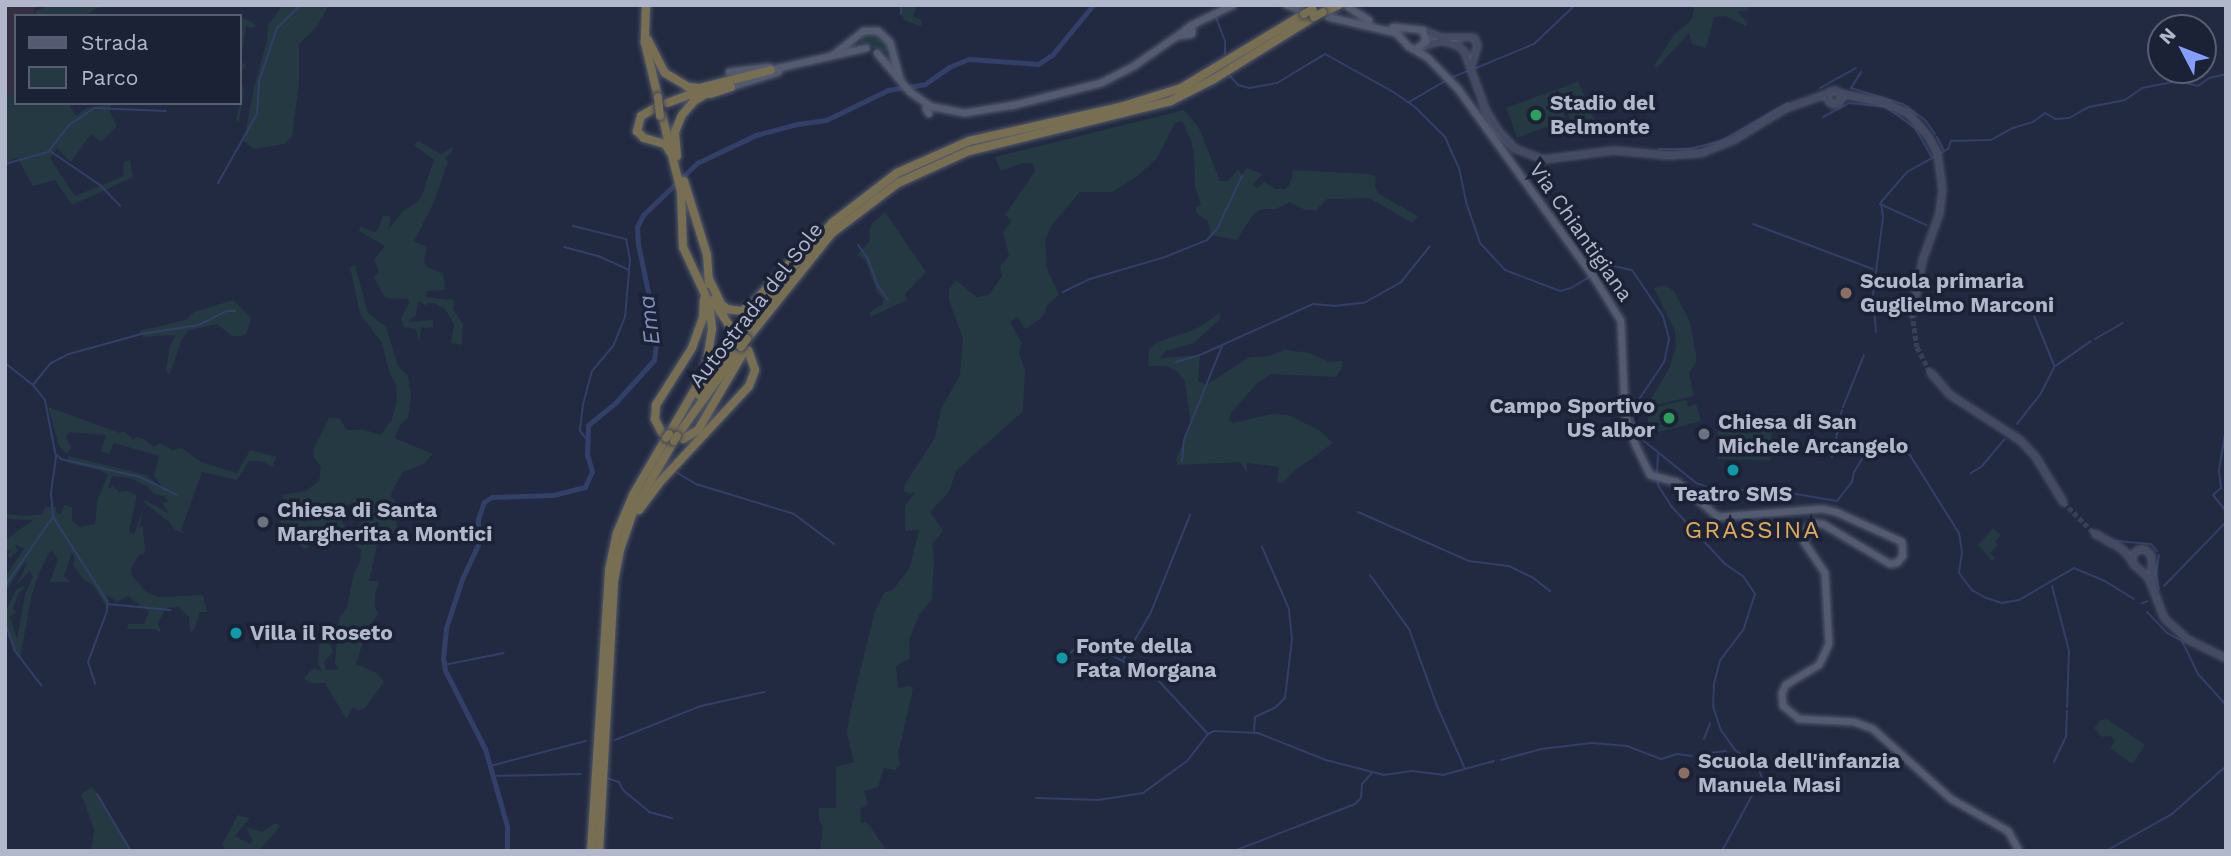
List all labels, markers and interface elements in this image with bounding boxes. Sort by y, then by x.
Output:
legend [14,14,242,105]
north arrow [2147,14,2217,84]
text: N [2154,23,2181,49]
text: Strada [81,30,148,55]
text: Parco [81,65,138,90]
place label: Stadio del Belmonte [1550,90,1655,140]
marker: Stadio del Belmonte [1528,107,1544,123]
street label: Via Chiantigiana [1524,158,1638,306]
street label: Autostrada del Sole [683,217,829,393]
place label: Scuola primaria Guglielmo Marconi [1860,268,2054,318]
marker: Scuola primaria Guglielmo Marconi [1838,285,1854,301]
water label: Ema [633,294,667,346]
place label: Campo Sportivo US albor [1490,393,1655,443]
place label: Chiesa di San Michele Arcangelo [1718,409,1909,459]
marker: Campo Sportivo US albor [1661,410,1677,426]
marker: Chiesa di San Michele Arcangelo [1696,426,1712,442]
marker: Teatro SMS [1725,462,1741,478]
place label: Teatro SMS [1674,481,1792,507]
place label: Chiesa di Santa Margherita a Montici [277,497,493,547]
marker: Chiesa di Santa Margherita a Montici [255,514,271,530]
district label: GRASSINA [1686,517,1820,545]
place label: Villa il Roseto [250,620,393,646]
marker: Villa il Roseto [228,625,244,641]
place label: Fonte della Fata Morgana [1076,633,1217,683]
marker: Fonte della Fata Morgana [1054,650,1070,666]
place label: Scuola dell'infanzia Manuela Masi [1698,748,1900,798]
marker: Scuola dell'infanzia Manuela Masi [1676,765,1692,781]

